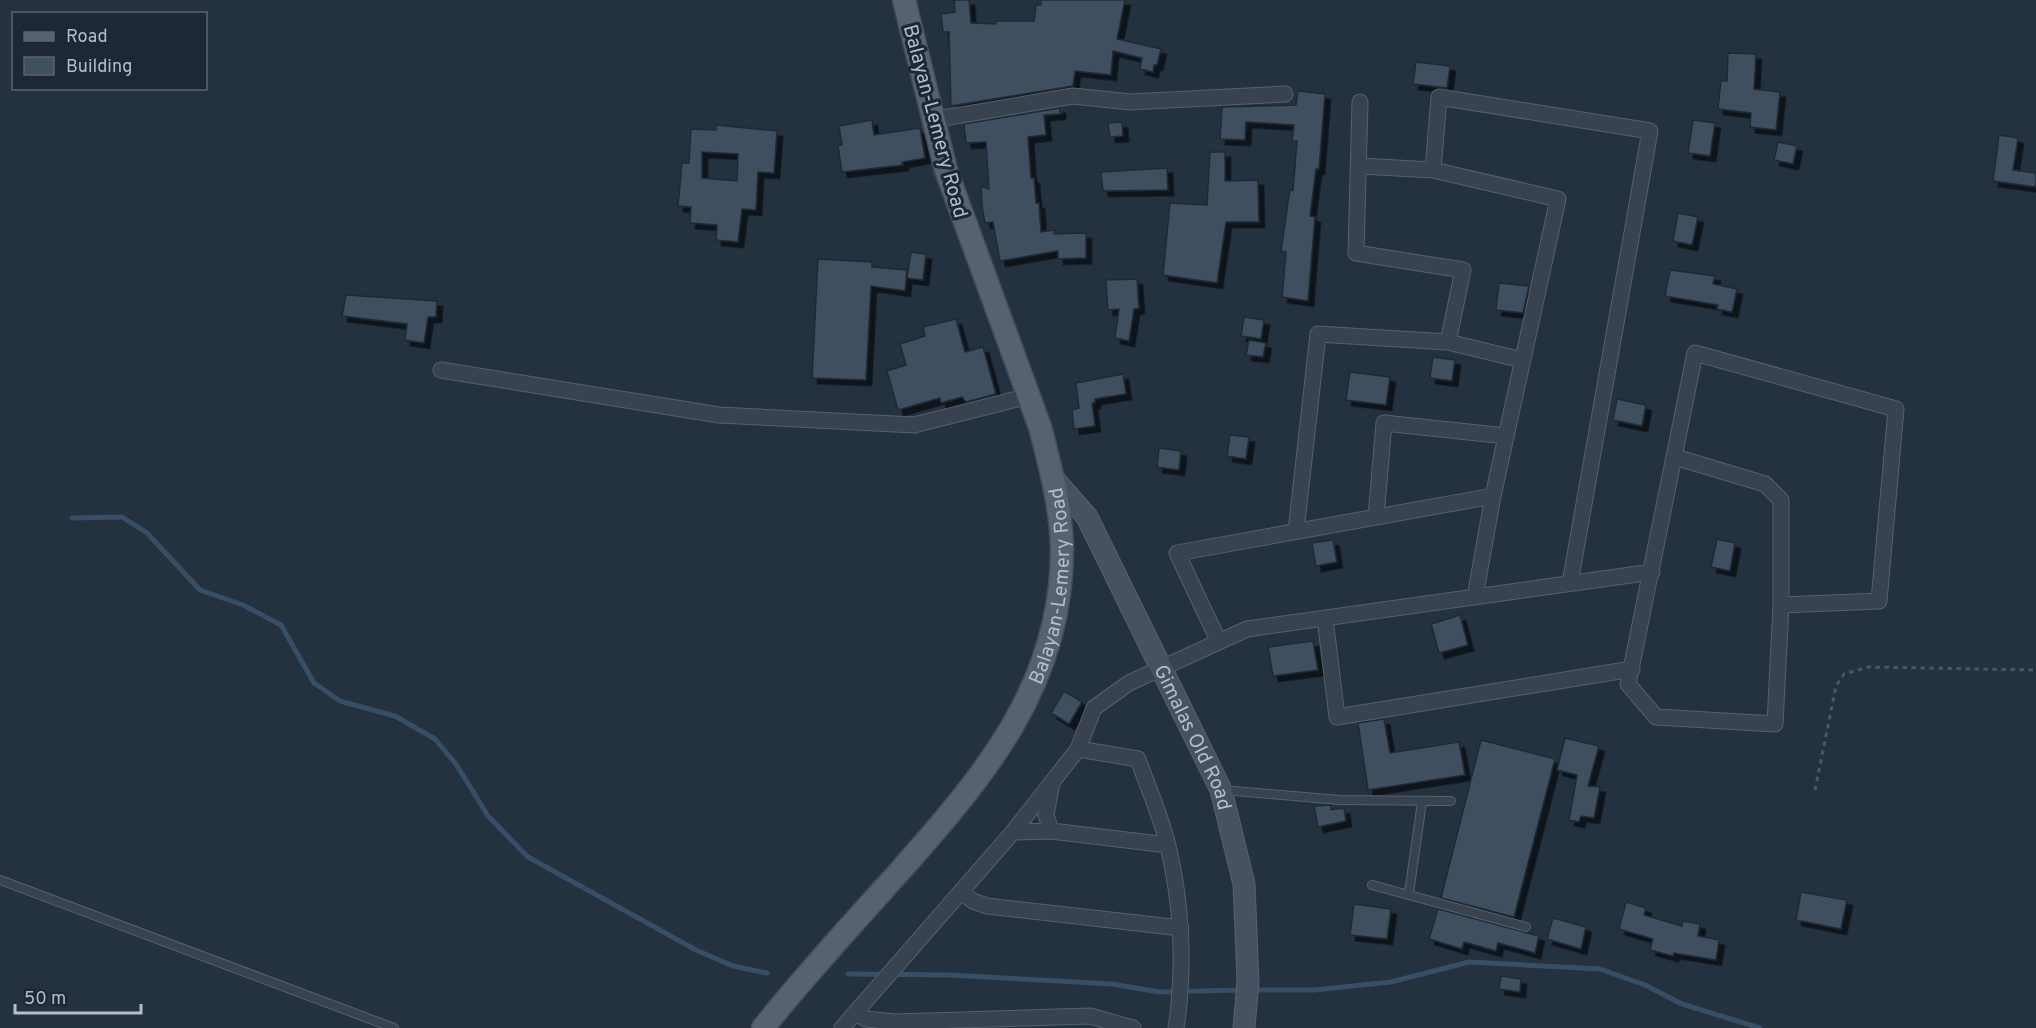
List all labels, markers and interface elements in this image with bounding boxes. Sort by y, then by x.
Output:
legend [12,12,207,90]
street label: Balayan-Lemery Road [896,22,972,221]
text: Road [66,26,108,49]
text: Building [66,56,132,79]
street label: Balayan-Lemery Road [1024,485,1077,689]
street label: Gimalas Old Road [1147,661,1236,813]
scale bar [15,977,141,1015]
text: 50 m [24,988,66,1011]

